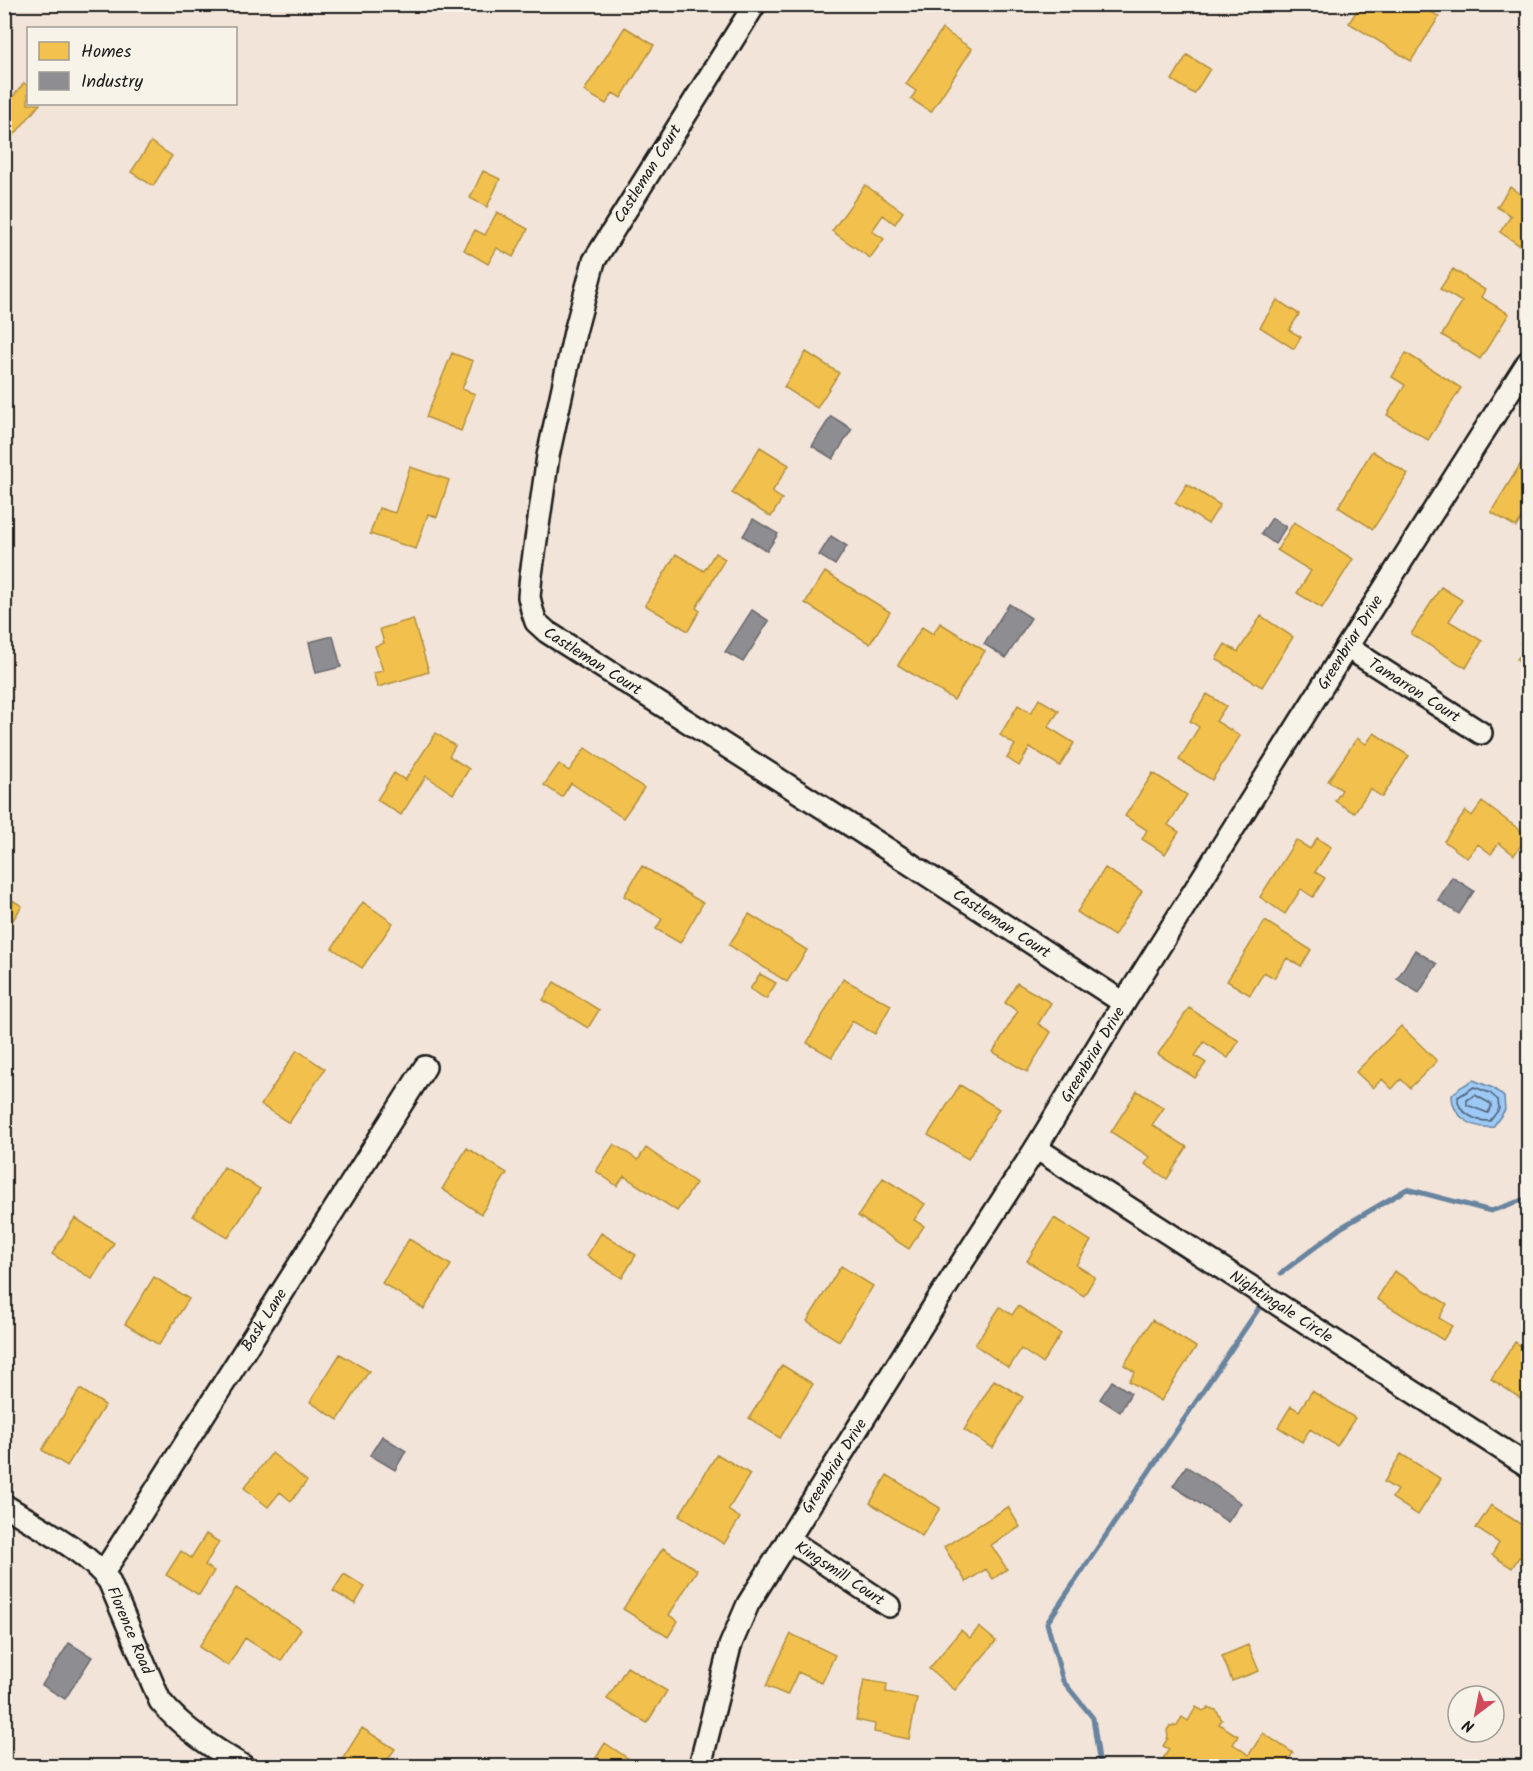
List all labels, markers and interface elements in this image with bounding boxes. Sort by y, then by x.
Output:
legend [27,27,237,105]
text: Homes [81,38,132,67]
text: Industry [81,68,143,97]
street label: Castleman Court [608,119,689,228]
street label: Greenbriar Drive [1311,590,1390,695]
street label: Castleman Court [539,620,648,702]
street label: Tamarron Court [1363,651,1466,730]
street label: Castleman Court [948,882,1056,965]
street label: Greenbriar Drive [1054,1002,1131,1107]
street label: Nightingale Circle [1224,1264,1338,1349]
street label: Bask Lane [235,1283,294,1356]
street label: Greenbriar Drive [795,1414,873,1519]
street label: Kingsmill Court [790,1534,890,1613]
street label: Florence Road [100,1583,160,1679]
north arrow [1446,1684,1506,1744]
text: N [1458,1712,1480,1739]

